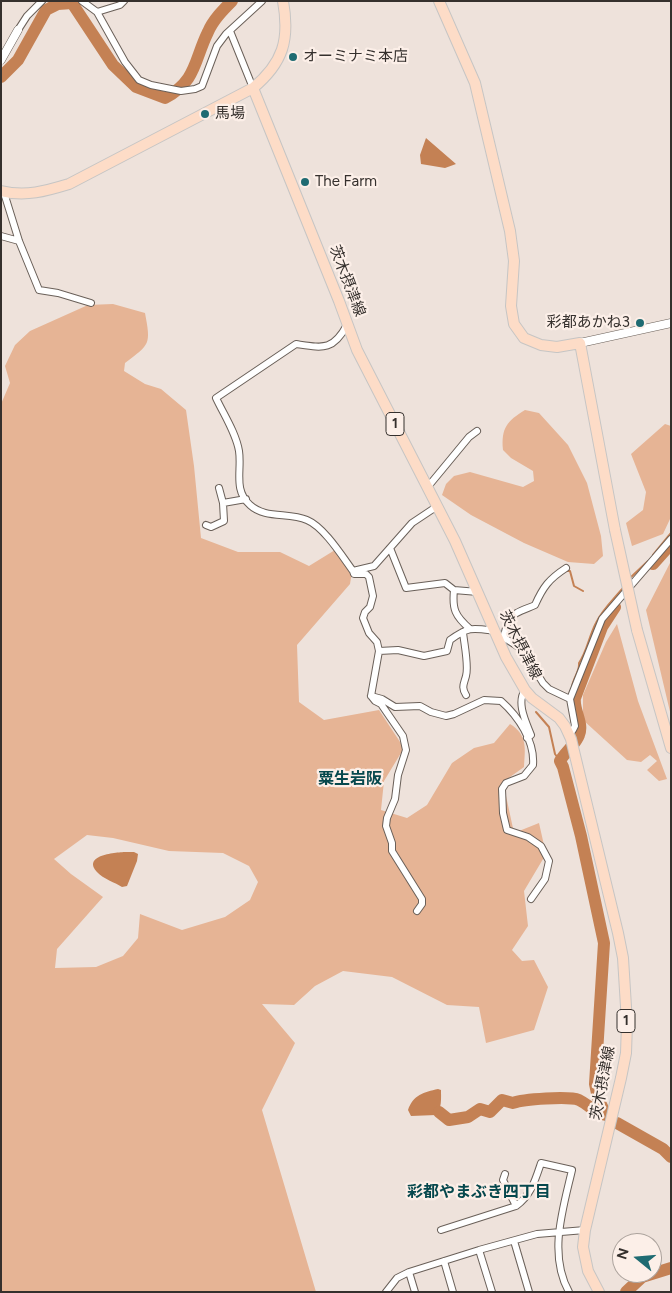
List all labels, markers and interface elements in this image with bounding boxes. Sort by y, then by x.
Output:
place label: オーミナミ本店 [303,48,408,66]
marker: オーミナミ本店 [287,51,299,63]
place label: 馬場 [215,105,245,123]
marker: 馬場 [199,108,211,120]
place label: The Farm [315,173,377,191]
marker: The Farm [299,176,311,188]
street label: 茨木摂津線 [325,243,369,319]
place label: 彩都あかね3 [547,314,630,332]
marker: 彩都あかね3 [634,317,646,329]
road number: 1 [386,412,404,436]
street label: 茨木摂津線 [495,608,545,682]
district label: 粟生岩阪 [318,769,382,789]
road number: 1 [617,1009,635,1032]
street label: 茨木摂津線 [587,1044,619,1122]
district label: 彩都やまぶき四丁目 [407,1182,551,1202]
north arrow [612,1233,662,1283]
text: N [613,1246,633,1261]

